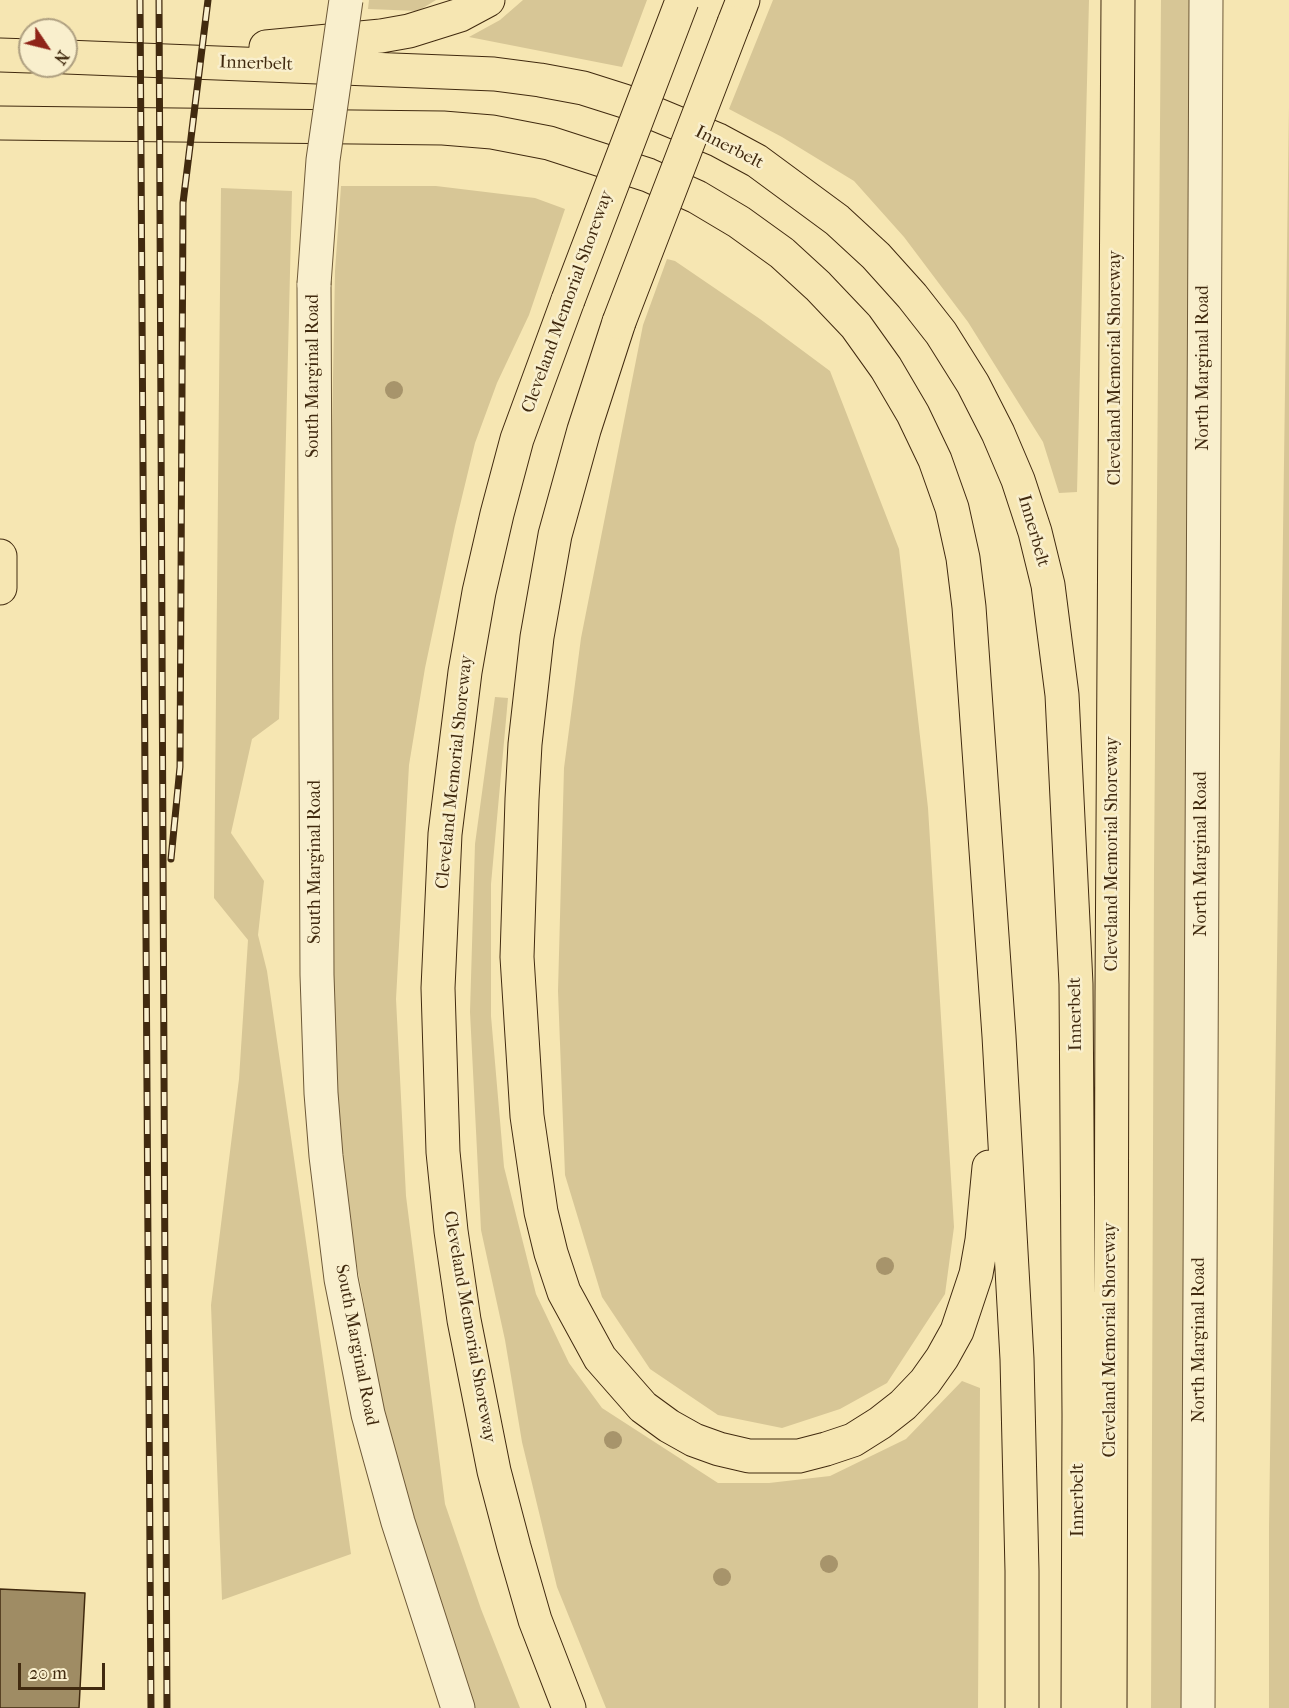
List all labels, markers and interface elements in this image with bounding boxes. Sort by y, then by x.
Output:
north arrow [18,18,78,78]
text: N [50,47,73,68]
street label: Innerbelt [219,52,293,76]
street label: Innerbelt [691,122,767,174]
street label: Cleveland Memorial Shoreway [518,188,618,416]
street label: Cleveland Memorial Shoreway [1105,250,1127,486]
street label: North Marginal Road [1193,285,1215,451]
street label: South Marginal Road [303,294,325,458]
street label: Innerbelt [1012,492,1054,570]
street label: Cleveland Memorial Shoreway [432,654,478,890]
street label: Cleveland Memorial Shoreway [1102,736,1124,972]
street label: North Marginal Road [1191,771,1213,937]
street label: South Marginal Road [305,780,327,944]
street label: Innerbelt [1065,977,1087,1051]
street label: Cleveland Memorial Shoreway [438,1209,500,1445]
street label: Cleveland Memorial Shoreway [1100,1222,1122,1458]
street label: North Marginal Road [1189,1257,1211,1423]
street label: South Marginal Road [330,1263,382,1427]
street label: Innerbelt [1068,1463,1090,1537]
scale bar [21,1651,108,1689]
text: 20 m [29,1663,67,1684]

